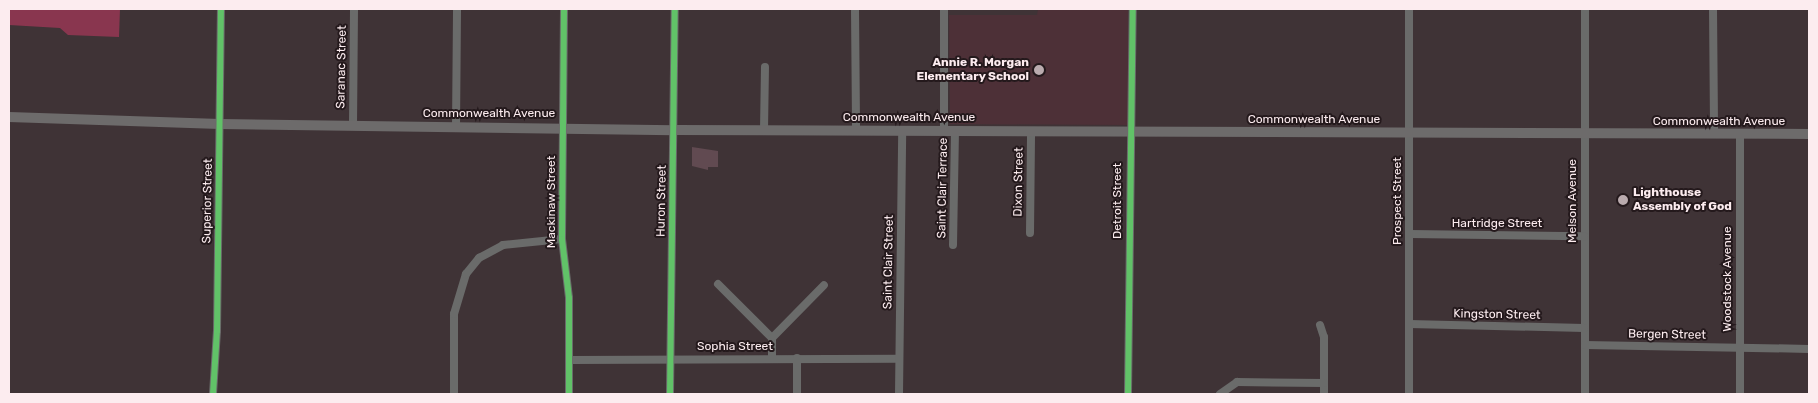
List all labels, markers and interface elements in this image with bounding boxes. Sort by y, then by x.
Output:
street label: Saranac Street [334,25,350,109]
place label: Annie R. Morgan Elementary School [916,56,1029,84]
marker: Annie R. Morgan Elementary School [1033,64,1045,76]
street label: Commonwealth Avenue [423,107,555,121]
street label: Commonwealth Avenue [843,111,975,125]
street label: Commonwealth Avenue [1248,113,1380,127]
street label: Commonwealth Avenue [1653,115,1785,129]
street label: Saint Clair Terrace [935,137,951,239]
street label: Dixon Street [1011,147,1027,217]
street label: Mackinaw Street [545,156,559,248]
street label: Prospect Street [1391,157,1405,245]
street label: Superior Street [200,158,216,244]
street label: Melson Avenue [1566,159,1580,243]
street label: Detroit Street [1111,163,1125,239]
street label: Huron Street [654,165,670,237]
place label: Lighthouse Assembly of God [1633,186,1732,214]
marker: Lighthouse Assembly of God [1617,194,1629,206]
street label: Saint Clair Street [881,215,897,309]
street label: Hartridge Street [1452,217,1542,231]
street label: Woodstock Avenue [1721,226,1735,332]
street label: Kingston Street [1453,307,1541,323]
street label: Bergen Street [1628,327,1706,343]
street label: Sophia Street [697,340,773,354]

